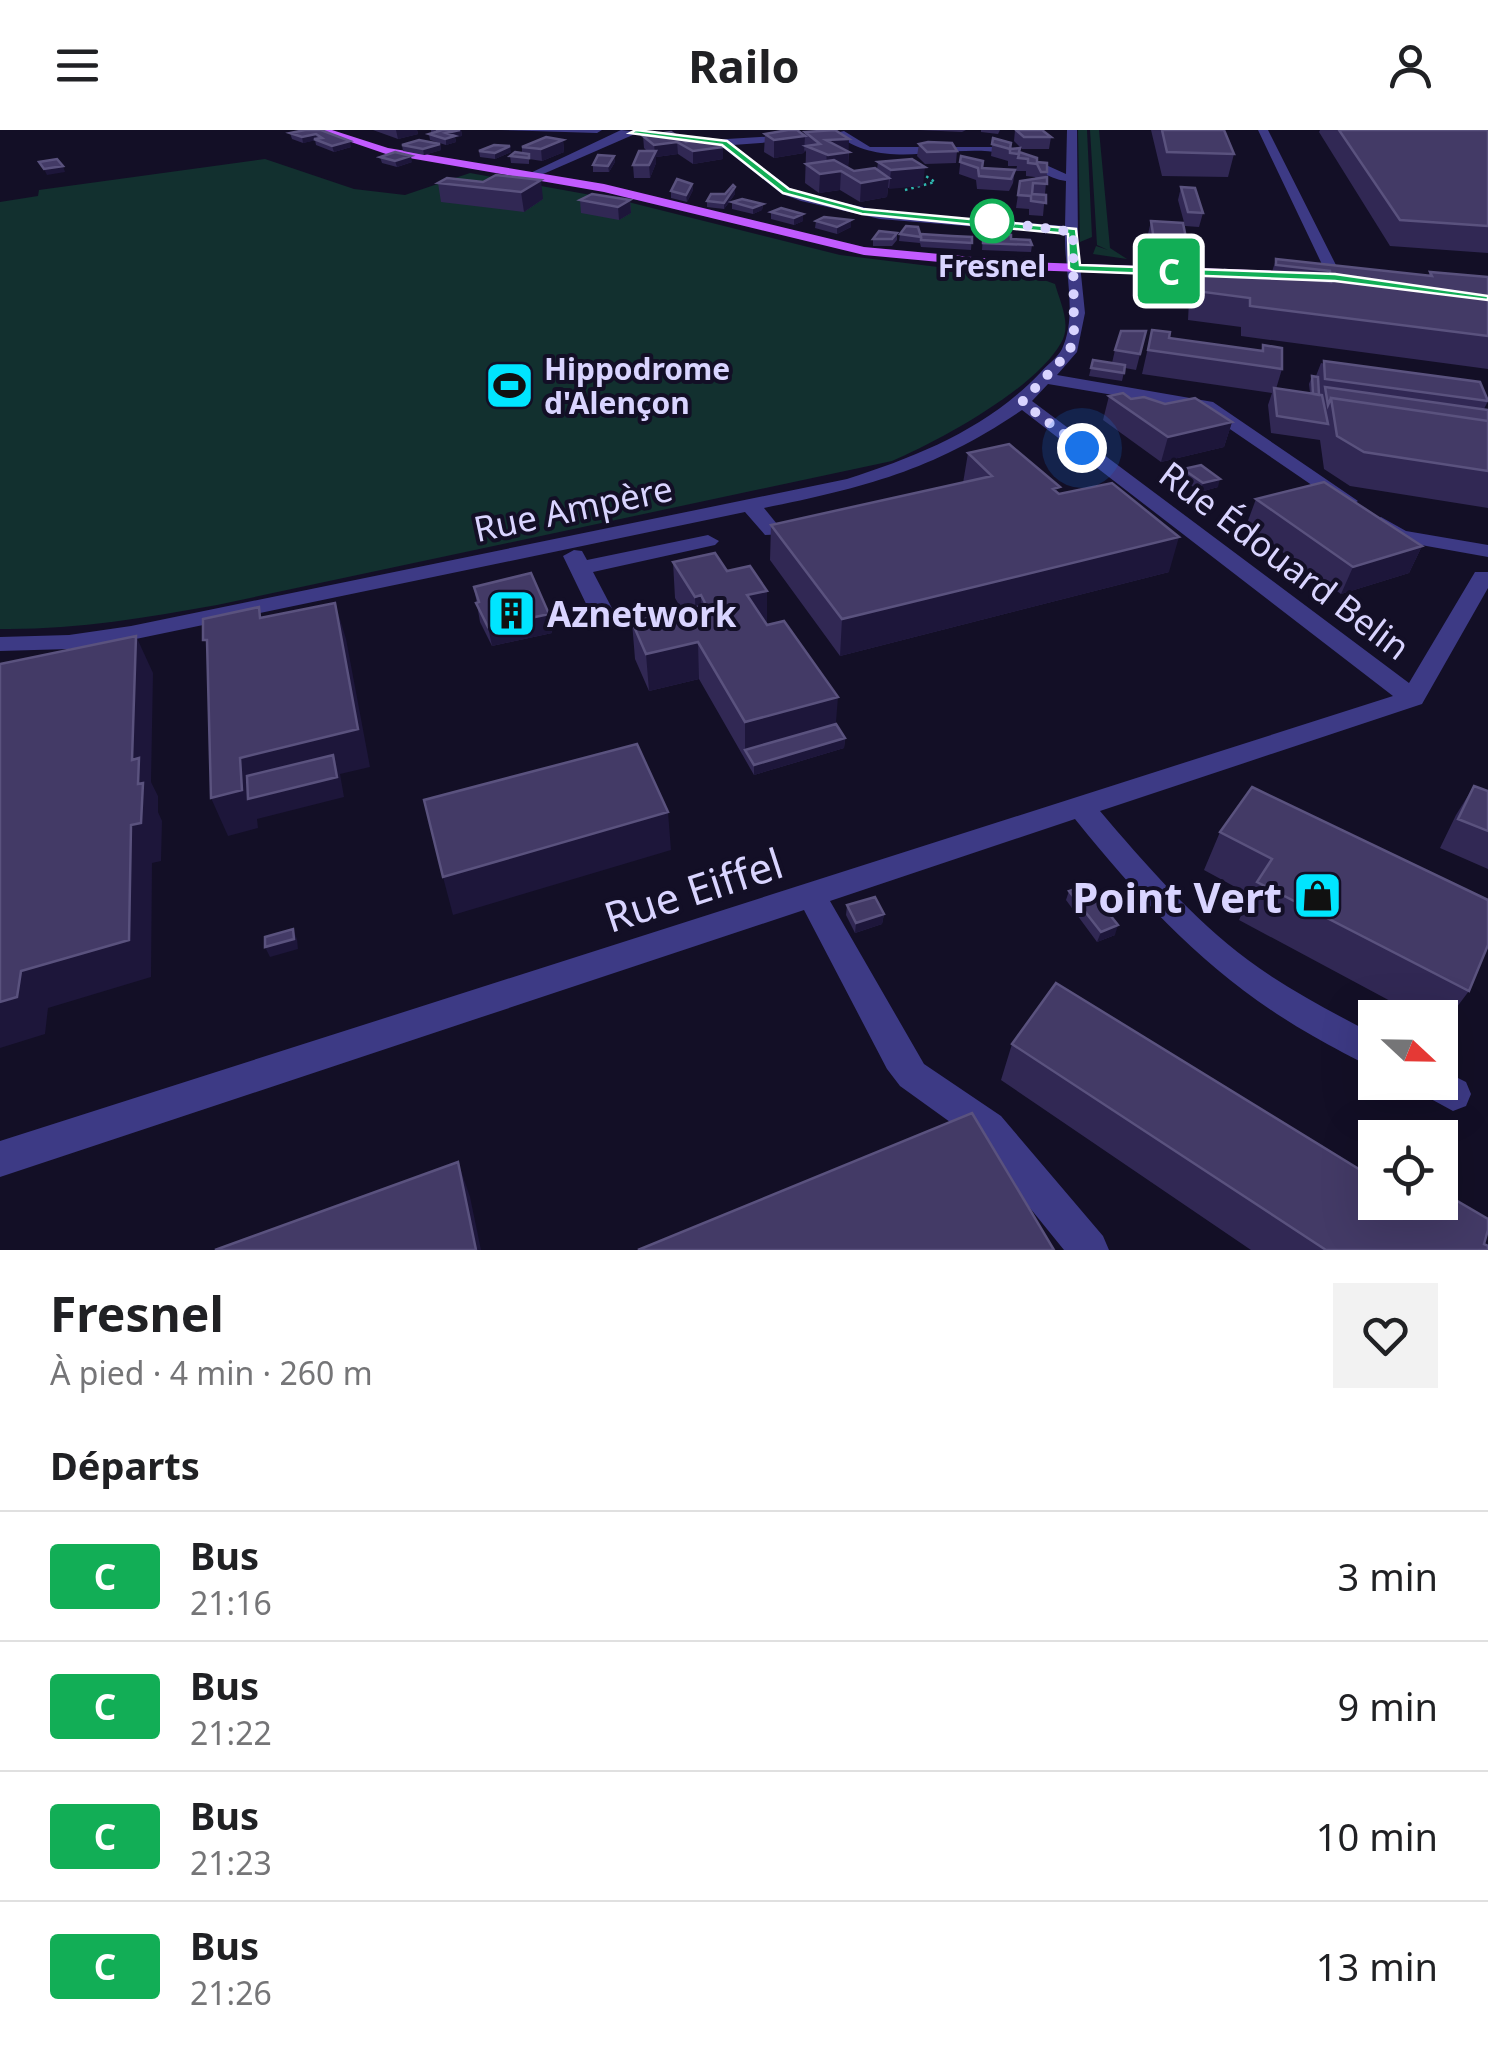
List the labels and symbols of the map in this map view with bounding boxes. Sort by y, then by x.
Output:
marker: Fresnel [971,200,1013,242]
line badge: C [1136,238,1202,304]
place label: Fresnel [938,245,1046,286]
place label: Hippodrome d'Alençon [544,348,730,423]
sports icon: Hippodrome d'Alençon [483,359,535,411]
your location [1057,423,1107,473]
street label: Rue Édouard Belin [1150,450,1420,670]
street label: Rue Ampère [469,464,677,552]
building icon: Aznetwork [486,587,538,639]
place label: Aznetwork [547,590,737,637]
street label: Rue Eiffel [597,833,789,945]
place label: Point Vert [1072,868,1282,925]
shop icon: Point Vert [1291,870,1343,922]
north arrow [1358,1000,1458,1100]

